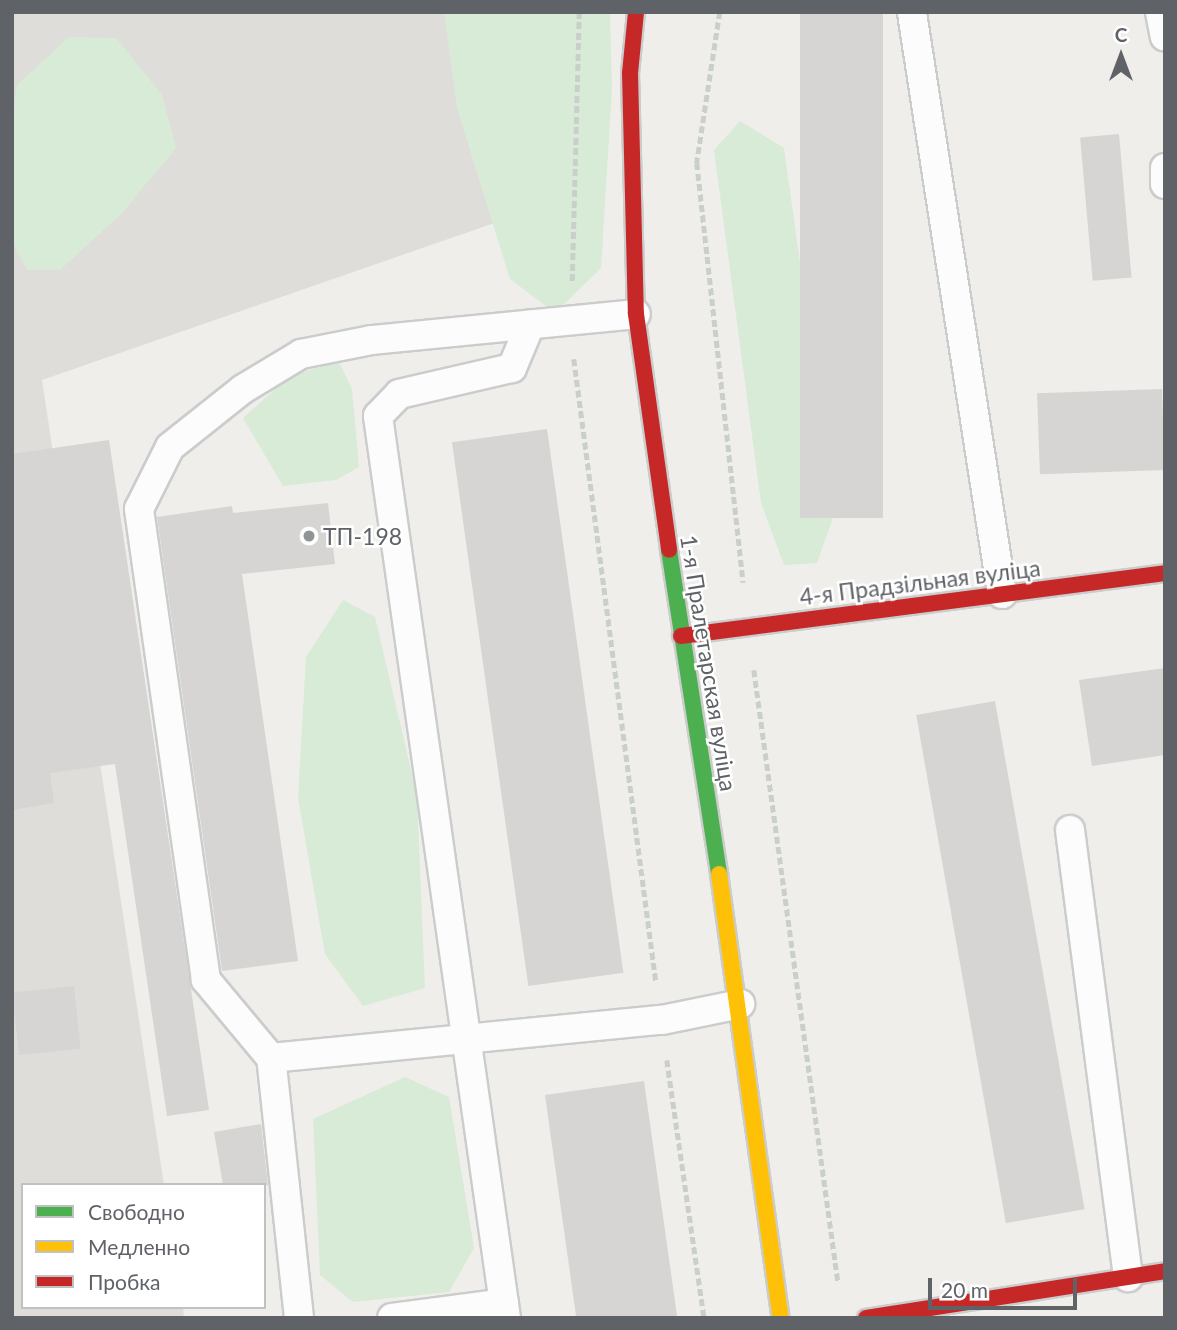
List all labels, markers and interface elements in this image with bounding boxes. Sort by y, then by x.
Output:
north arrow [1086,21,1156,91]
text: С [1115,23,1127,46]
place label: ТП-198 [323,522,402,550]
marker: ТП-198 [301,528,317,544]
street label: 1-я Пралетарская вуліца [675,533,743,793]
street label: 4-я Прадзільная вуліца [798,554,1042,610]
legend [21,1183,266,1309]
text: Свободно [88,1199,185,1224]
text: Медленно [88,1234,190,1259]
scale bar [932,1264,1081,1308]
text: Пробка [88,1269,161,1294]
text: 20 m [941,1277,988,1302]

